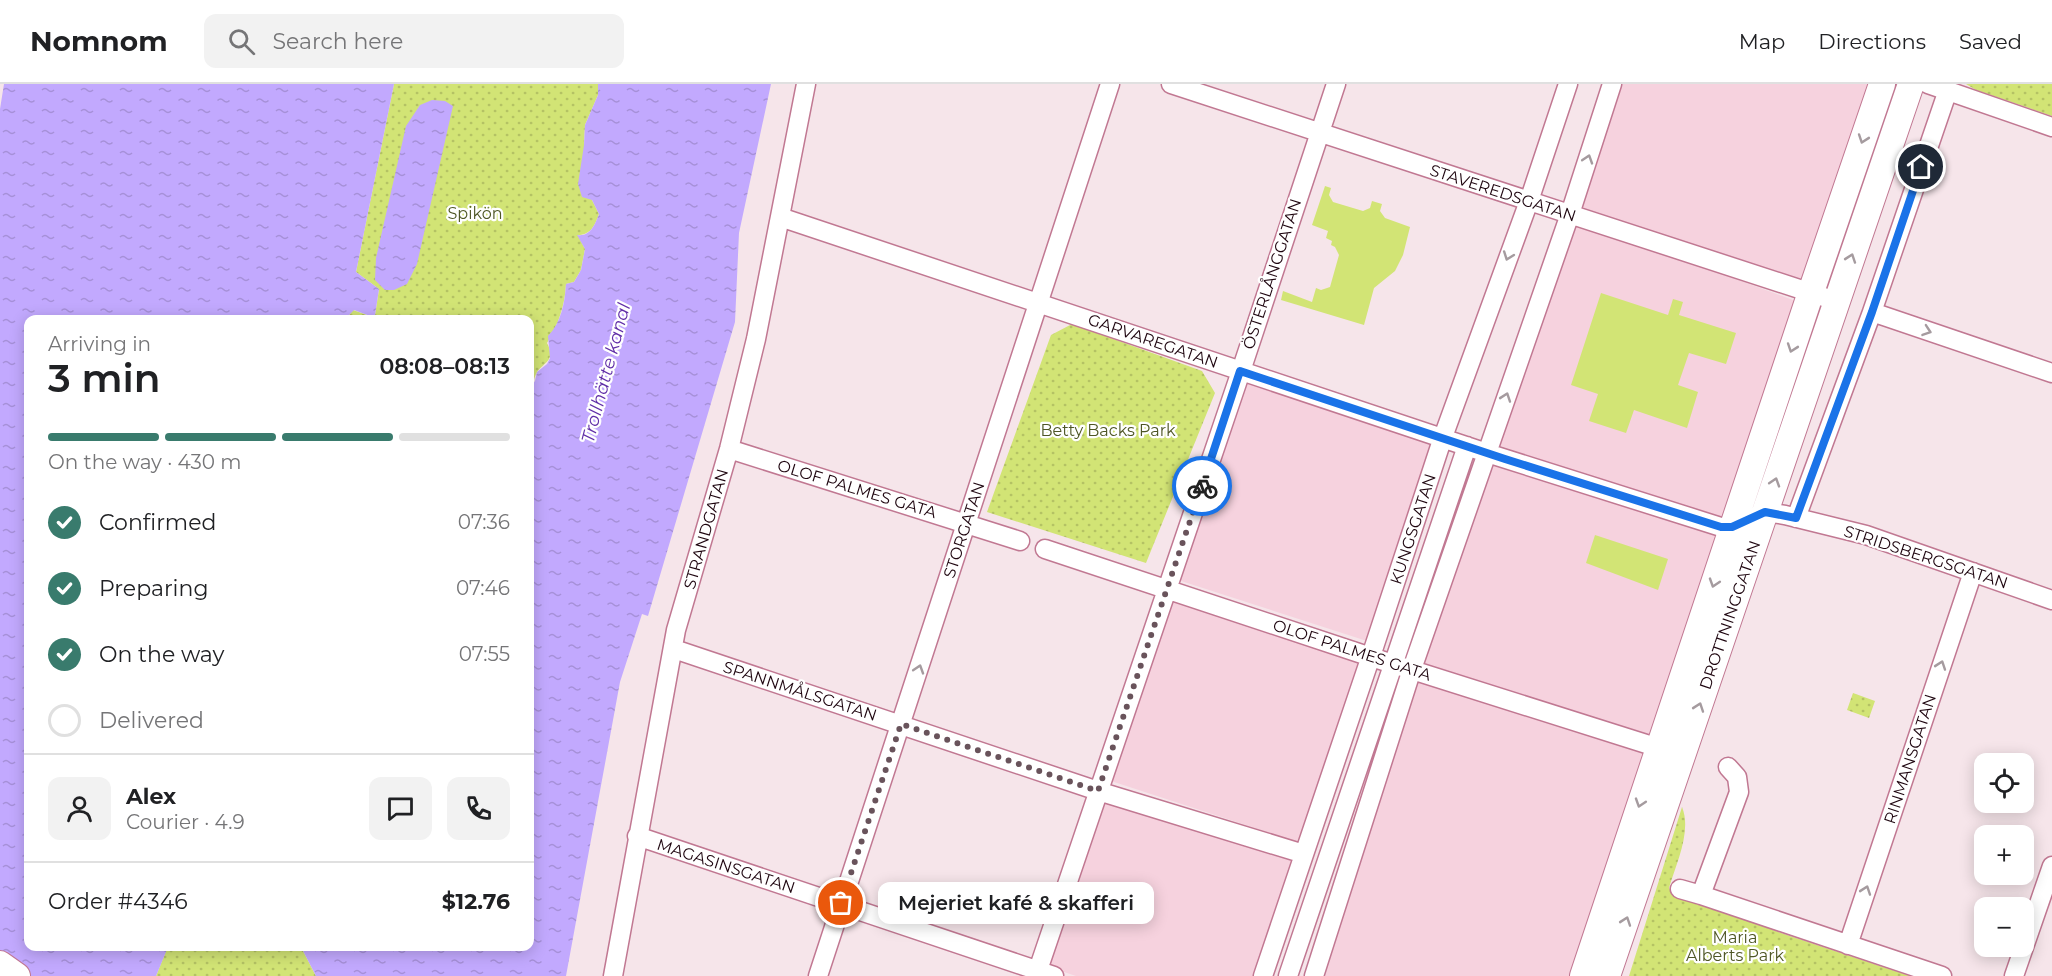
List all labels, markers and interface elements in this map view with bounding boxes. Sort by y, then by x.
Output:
search box [204,14,624,68]
text: Nomnom [30,24,168,58]
icon: search [225,25,258,58]
text: Search here [273,28,403,55]
text: Map [1739,29,1785,54]
text: Directions [1818,29,1926,54]
text: Saved [1959,29,2022,54]
one-way arrow [1858,133,1871,144]
pin [1895,141,1946,192]
icon: home [1904,150,1937,183]
one-way arrow [1581,154,1593,165]
street label: STAVEREDSGATAN [1428,160,1578,226]
street label: ÖSTERLÅNGGATAN [1238,196,1305,352]
park label: Spikön [447,204,503,223]
one-way arrow [1503,250,1515,261]
one-way arrow [1844,253,1857,264]
water label: Trollhätte kanal [577,301,635,445]
street label: GARVAREGATAN [1086,310,1220,372]
one-way arrow [1921,324,1932,336]
text: Arriving in [48,332,151,356]
one-way arrow [1787,342,1799,353]
text: 08:08–08:13 [380,353,510,380]
text: 3 min [48,354,161,402]
one-way arrow [1499,392,1512,403]
park label: Betty Backs Park [1040,421,1176,440]
text: On the way · 430 m [48,450,241,474]
street label: OLOF PALMES GATA [775,456,939,522]
courier [1172,456,1232,516]
street label: STRANDGATAN [680,467,732,591]
icon: bike [1186,470,1219,503]
street label: KUNGSGATAN [1386,471,1440,587]
one-way arrow [1768,477,1780,488]
street label: STORGATAN [939,479,989,581]
icon: check [48,506,81,539]
text: Confirmed [99,509,216,536]
text: 07:36 [458,510,510,534]
street label: STRIDSBERGSGATAN [1842,522,2010,592]
street label: DROTTNINGGATAN [1696,538,1764,692]
icon: check [48,572,81,605]
text: Preparing [99,575,208,602]
text: 07:46 [456,576,510,600]
one-way arrow [1708,577,1721,588]
street label: OLOF PALMES GATA [1270,615,1434,685]
icon: check [48,638,81,671]
text: On the way [99,641,224,668]
text: 07:55 [459,642,510,666]
street label: SPANNMÅLSGATAN [721,656,880,725]
one-way arrow [1934,660,1947,671]
one-way arrow [912,664,924,675]
street label: RINMANSGATAN [1880,692,1940,826]
one-way arrow [1691,702,1704,713]
text: Delivered [99,707,204,734]
map controls [1974,753,2034,957]
button: locate [1974,753,2034,813]
button: person [48,777,111,840]
button: chat [369,777,432,840]
button: phone [447,777,510,840]
text: Alex [126,783,176,810]
one-way arrow [1634,797,1647,808]
text: Courier · 4.9 [126,810,245,834]
button: + [1974,825,2034,885]
street label: MAGASINSGATAN [654,835,798,897]
pin [815,877,866,928]
callout: Mejeriet kafé & skafferi [877,882,1153,924]
one-way arrow [1859,885,1871,896]
icon: bag [824,886,857,919]
text: Order #4346 [48,888,188,915]
text: $12.76 [442,888,510,915]
text: Mejeriet kafé & skafferi [898,891,1134,915]
button: − [1974,897,2034,957]
one-way arrow [1618,916,1631,926]
park label: Maria Alberts Park [1686,928,1784,965]

